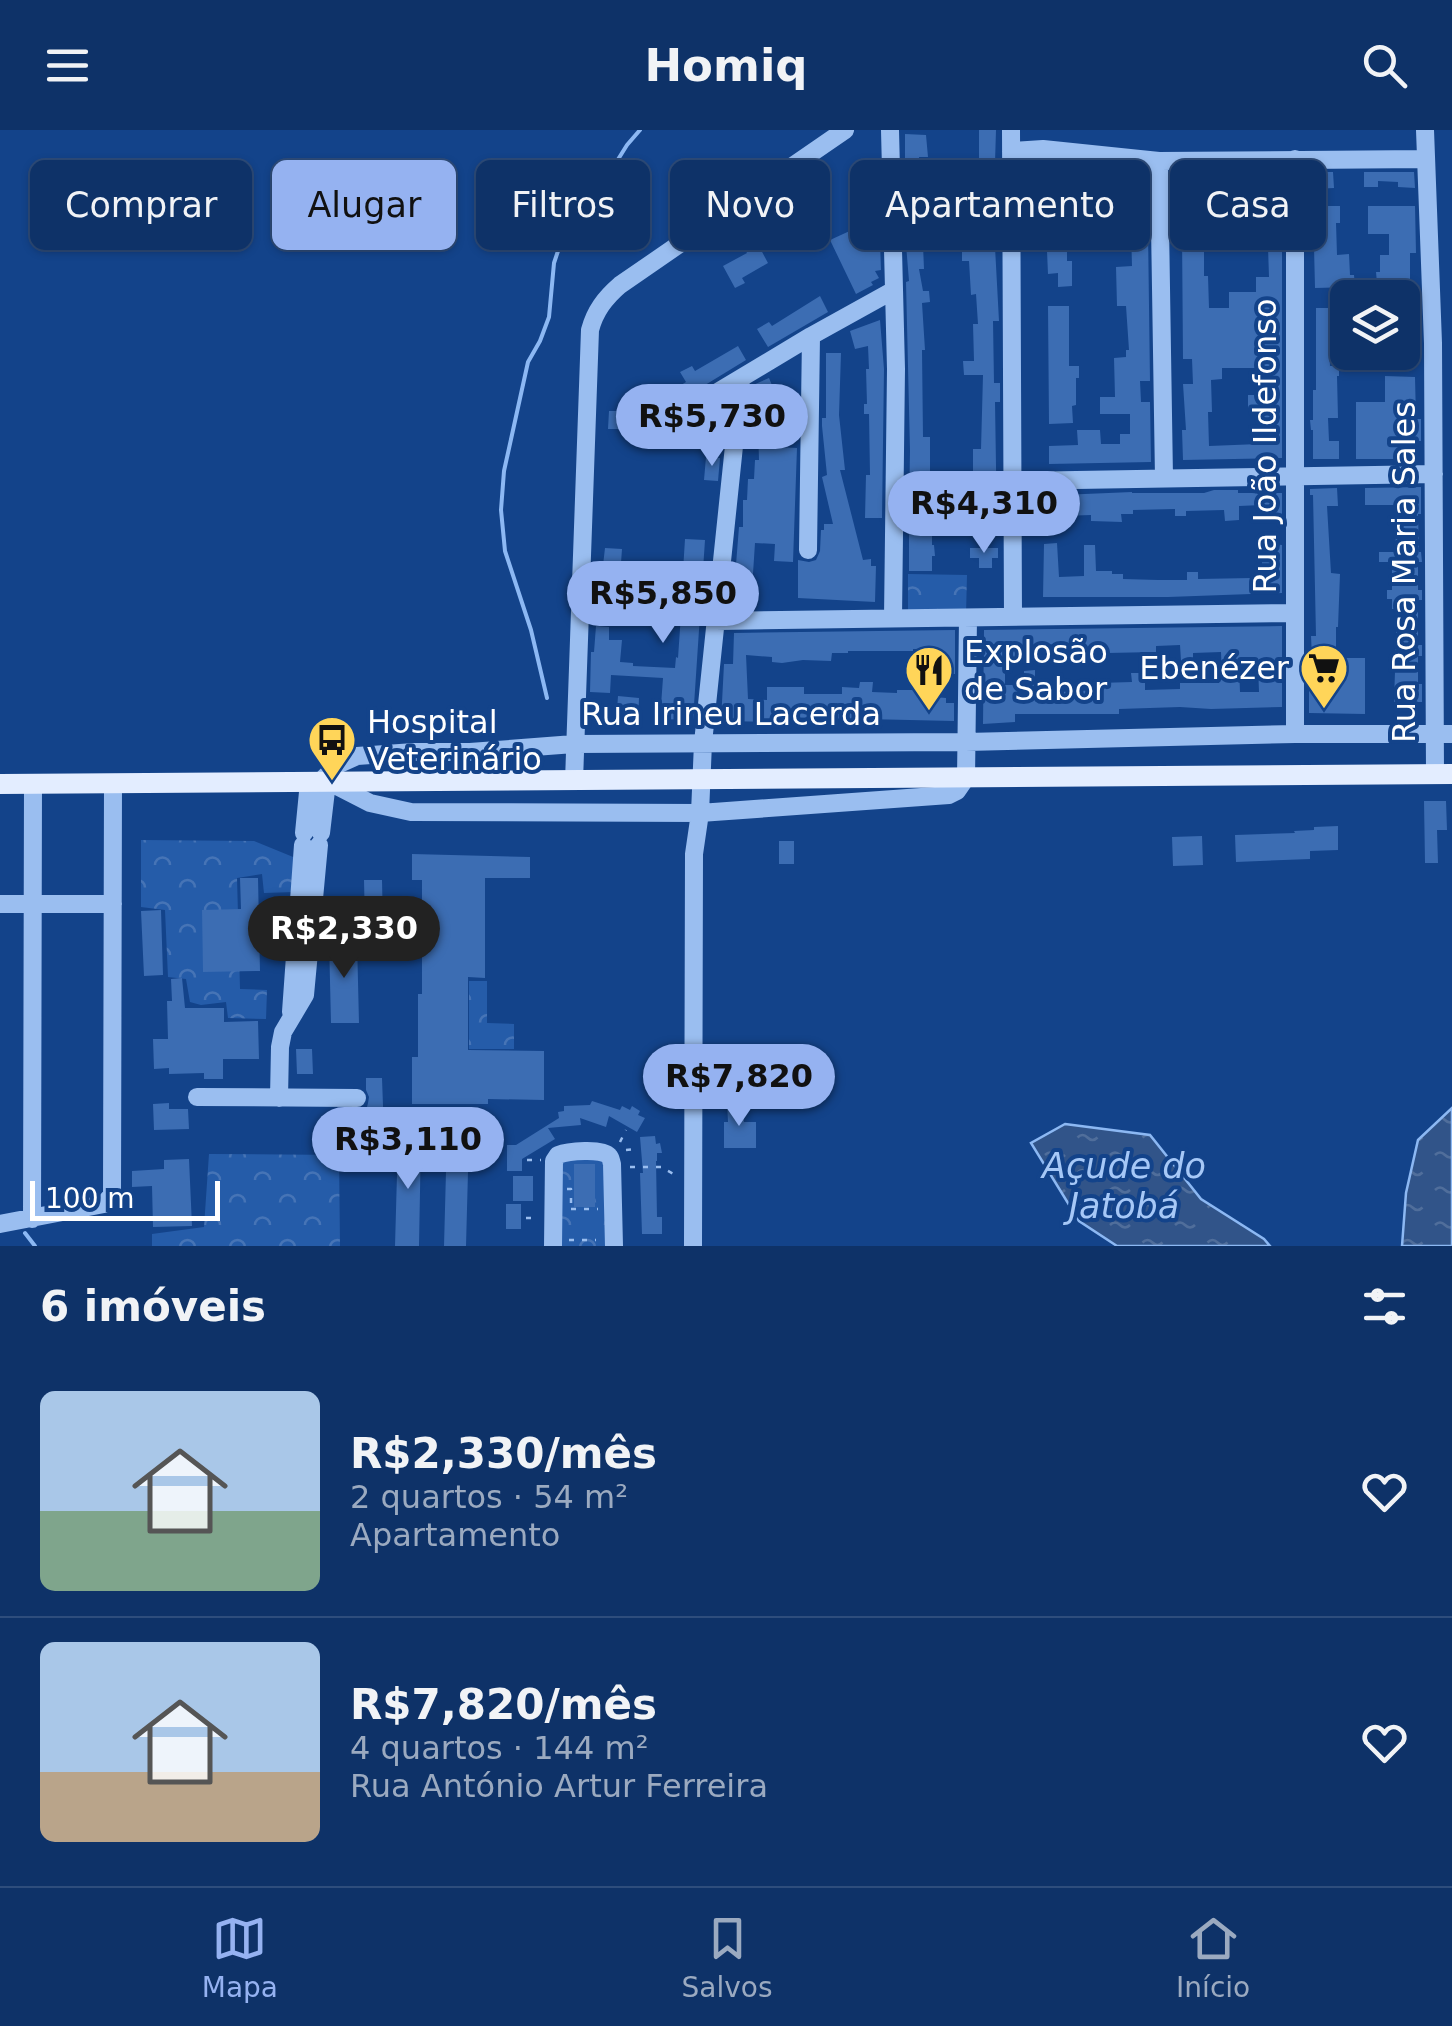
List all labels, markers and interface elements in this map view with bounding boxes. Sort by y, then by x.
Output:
icon: menu [40,38,95,93]
icon: search [1357,38,1412,93]
text: Homiq [644,39,808,92]
chip: Comprar [30,160,252,250]
chip: Alugar [272,160,456,250]
chip: Filtros [476,160,650,250]
chip: Novo [670,160,830,250]
chip: Apartamento [850,160,1150,250]
chip: Casa [1170,160,1326,250]
map controls [1330,280,1420,370]
button: layers [1330,280,1420,370]
street label: Rua João Ildefonso [1246,299,1284,593]
pin: R$5,730 [620,384,804,469]
text: R$5,730 [638,397,786,435]
street label: Rua Rosa Maria Sales [1385,401,1423,743]
pin: R$4,310 [892,471,1076,556]
text: R$4,310 [910,484,1058,522]
pin: R$5,850 [571,561,755,646]
text: R$5,850 [589,574,737,612]
place label: Explosão de Sabor [964,633,1108,708]
supermarket icon: Ebenézer [1298,642,1350,710]
restaurant icon: Explosão de Sabor [903,644,955,712]
place label: Ebenézer [1139,649,1290,687]
street label: Rua Irineu Lacerda [581,695,881,733]
place label: Hospital Veterinário [367,703,542,778]
bus stop icon: Hospital Veterinário [306,714,358,782]
pin: R$2,330 [252,896,436,981]
text: R$2,330 [270,909,418,947]
pin: R$7,820 [647,1044,831,1129]
text: R$7,820 [665,1057,813,1095]
pin: R$3,110 [316,1107,500,1192]
text: R$3,110 [334,1120,482,1158]
water label: Açude do Jatobá [1040,1146,1206,1226]
scale bar [30,1176,220,1220]
text: 100 m [45,1182,135,1215]
icon: filters [1357,1279,1412,1334]
text: 6 imóveis [40,1282,266,1331]
text: R$2,330/mês [350,1429,657,1478]
icon: home [120,1431,240,1551]
icon: heart [1357,1464,1412,1519]
text: 2 quartos · 54 m² [350,1478,628,1516]
text: Apartamento [350,1516,560,1554]
text: R$7,820/mês [350,1680,657,1729]
icon: home [120,1682,240,1802]
icon: heart [1357,1715,1412,1770]
text: 4 quartos · 144 m² [350,1729,648,1767]
text: Rua António Artur Ferreira [350,1767,768,1805]
tab: Mapa [202,1911,278,2004]
tab: Salvos [682,1911,773,2004]
tab: Início [1176,1911,1250,2004]

